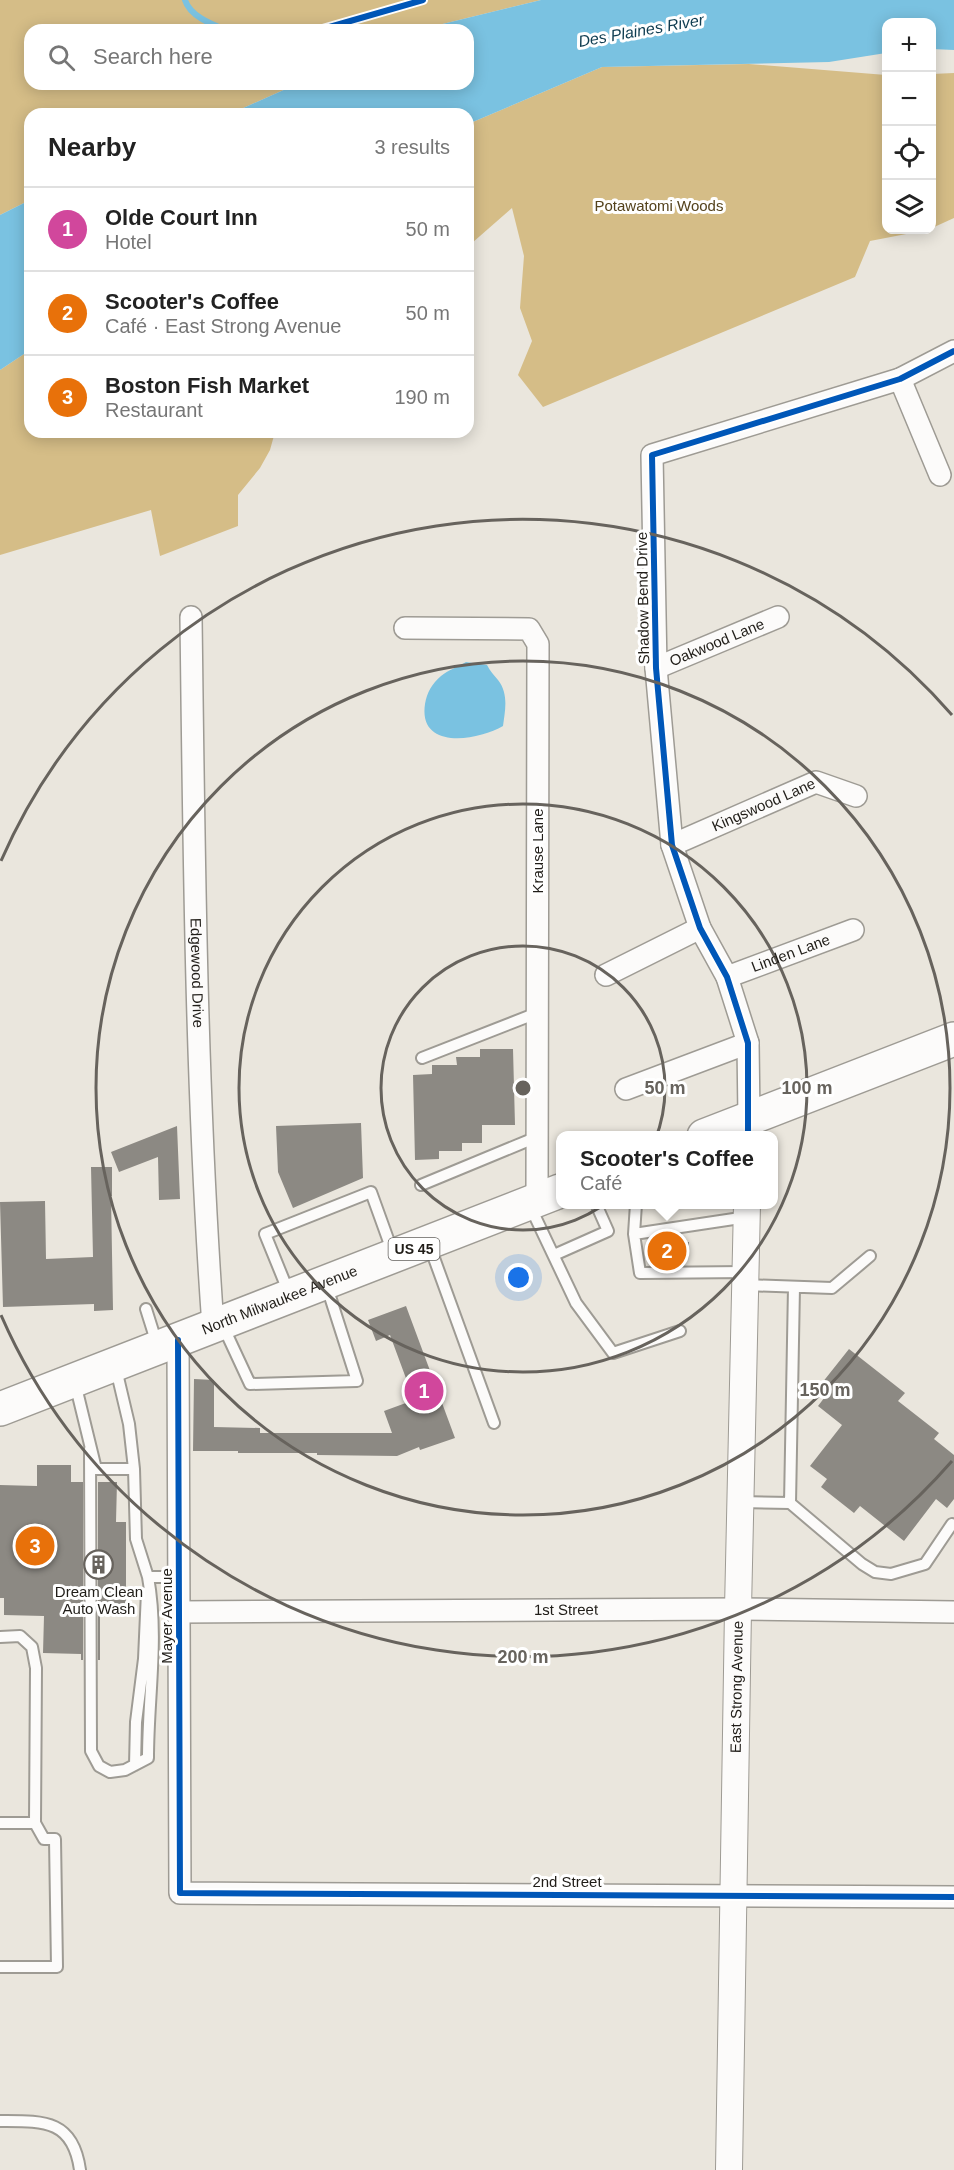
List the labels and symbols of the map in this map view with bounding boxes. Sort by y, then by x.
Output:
water label: Des Plaines River [577,11,706,50]
park label: Potawatomi Woods [595,197,723,214]
street label: Shadow Bend Drive [633,532,652,664]
street label: Oakwood Lane [667,615,767,669]
street label: Kingswood Lane [709,774,818,834]
street label: Krause Lane [529,808,546,894]
street label: Edgewood Drive [187,918,207,1028]
street label: Linden Lane [749,930,832,975]
centre of rings [513,1078,533,1098]
text: 50 m [644,1078,686,1098]
text: 100 m [781,1078,833,1098]
pin: 2 [648,1228,686,1274]
road number: US 45 [388,1238,440,1260]
street label: North Milwaukee Avenue [199,1262,360,1338]
your location [504,1263,533,1292]
pin: 1 [404,1368,444,1414]
text: 150 m [799,1380,851,1400]
pin: 3 [15,1524,54,1568]
building icon: Dream Clean Auto Wash [83,1549,115,1581]
street label: Mayer Avenue [158,1568,175,1664]
place label: Dream Clean Auto Wash [55,1583,143,1617]
street label: 1st Street [534,1601,599,1618]
street label: East Strong Avenue [727,1621,746,1753]
text: 200 m [497,1647,549,1667]
street label: 2nd Street [532,1873,602,1890]

